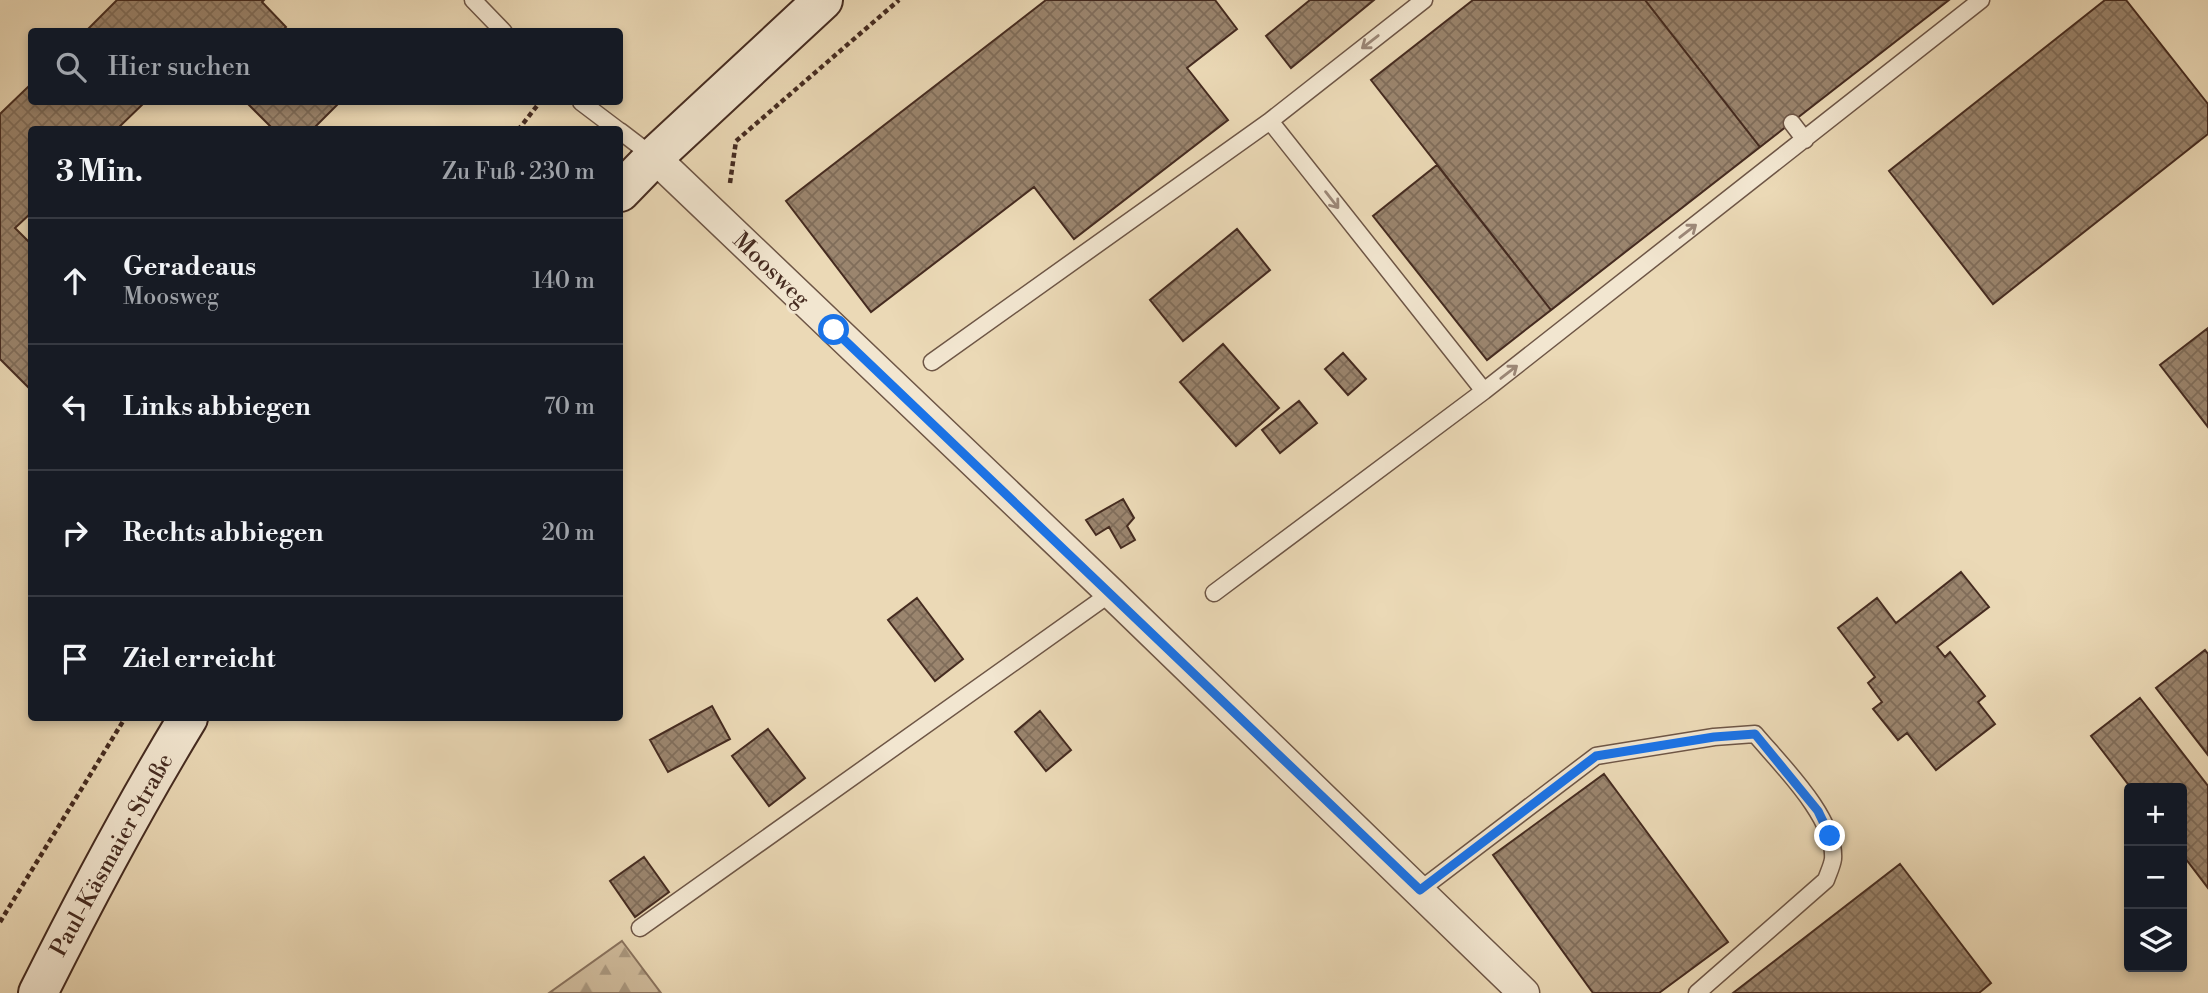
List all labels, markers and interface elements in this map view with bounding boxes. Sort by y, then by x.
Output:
search box [28,28,623,105]
one-way arrow [1361,35,1380,50]
icon: search [52,48,90,86]
text: Hier suchen [108,51,250,83]
text: 3 Min. [56,153,143,191]
text: Zu Fuß · 230 m [442,158,595,186]
one-way arrow [1324,190,1340,208]
one-way arrow [1678,224,1696,239]
street label: Moosweg [727,227,815,313]
text: Geradeaus [123,251,256,283]
icon: ahead [56,262,94,300]
text: 140 m [532,267,595,295]
text: Moosweg [123,283,219,311]
route start [818,314,849,345]
one-way arrow [1499,364,1517,379]
icon: left [56,388,94,426]
text: Links abbiegen [123,391,311,423]
text: 70 m [544,393,595,421]
icon: right [56,514,94,552]
text: Rechts abbiegen [123,517,323,549]
text: 20 m [542,519,595,547]
icon: arrive [56,640,94,678]
text: Ziel erreicht [123,643,275,675]
street label: Paul-Käsmaier Straße [45,749,179,961]
map controls [2124,783,2187,972]
button: + [2124,783,2187,846]
route end [1814,820,1845,851]
button: − [2124,846,2187,909]
button: layers [2124,909,2187,972]

